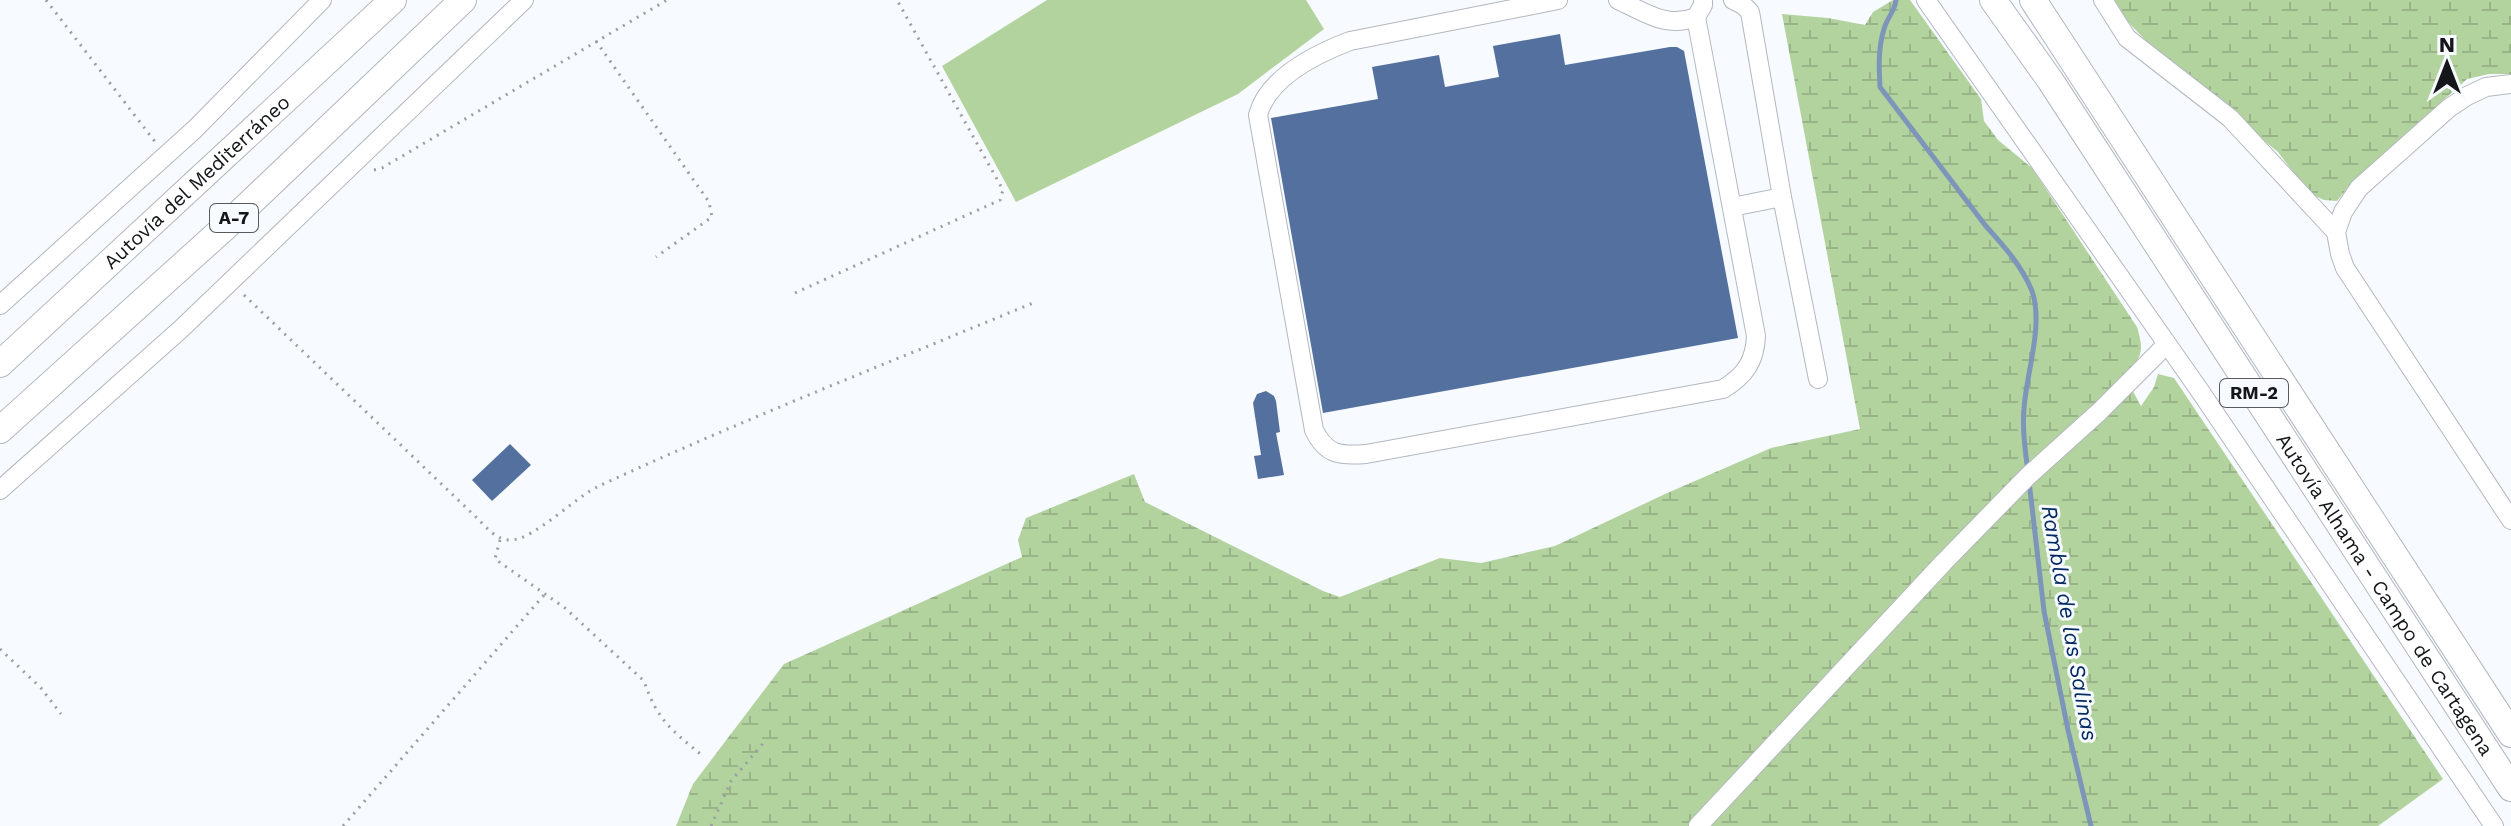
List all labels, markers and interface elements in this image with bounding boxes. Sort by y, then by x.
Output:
north arrow [2407,24,2487,104]
text: N [2439,32,2455,57]
street label: Autovía del Mediterráneo [99,90,295,274]
road number: A-7 [210,204,258,232]
road number: RM-2 [2220,379,2288,407]
street label: Autovía Alhama - Campo de Cartagena [2271,429,2499,760]
water label: Rambla de las Salinas [2036,503,2103,743]

